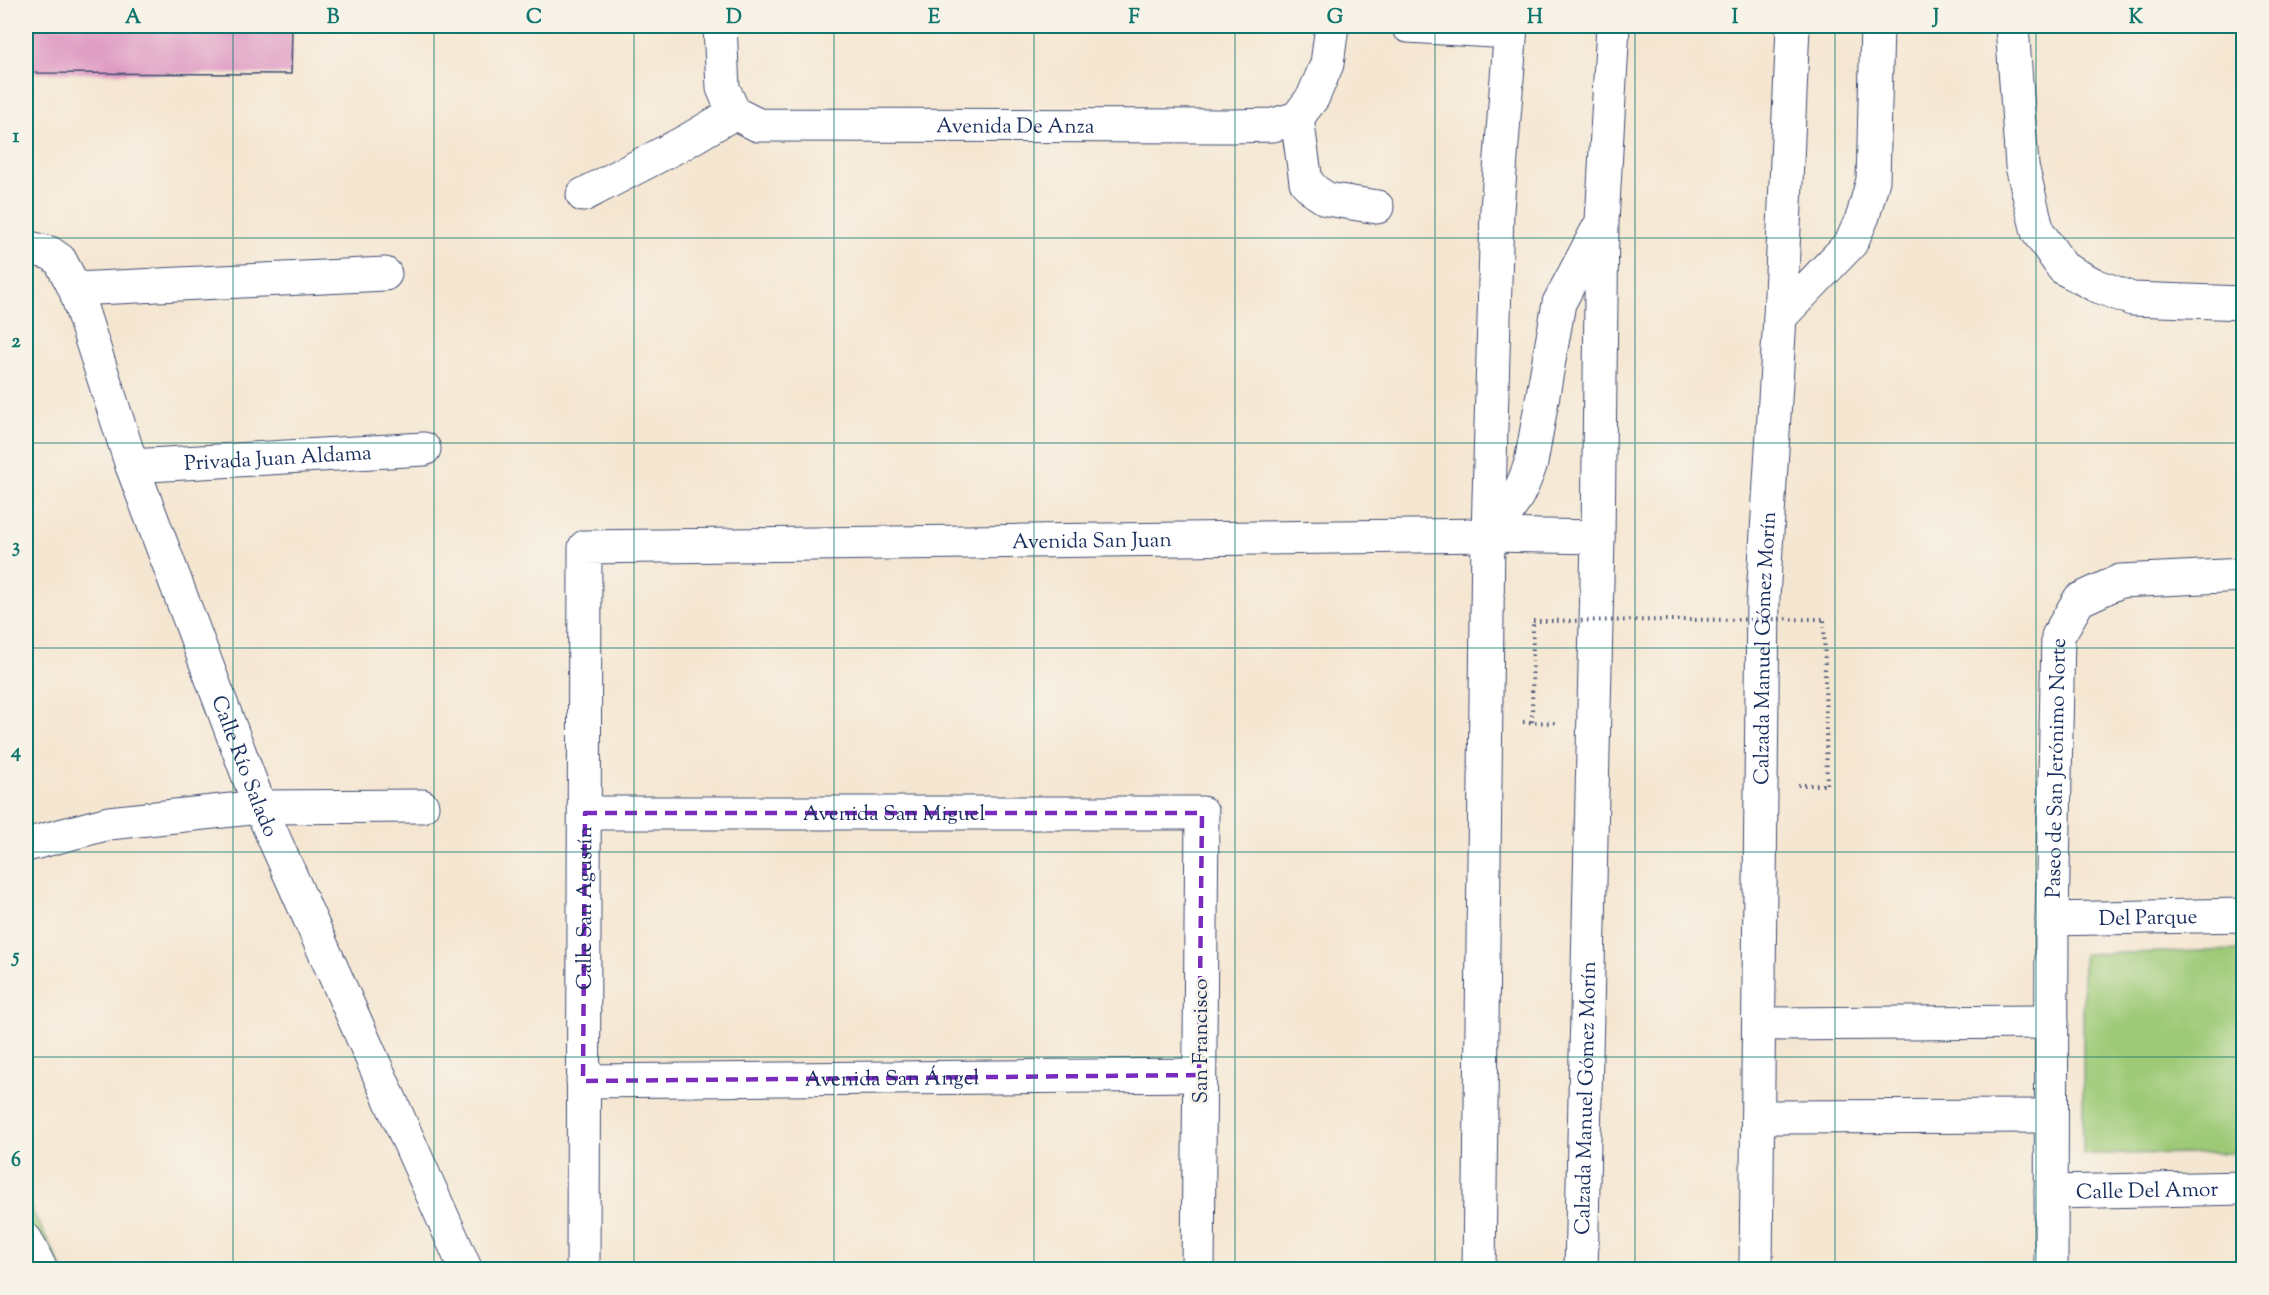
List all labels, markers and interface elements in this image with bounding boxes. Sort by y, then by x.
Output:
text: A [125,4,142,33]
text: B [327,4,340,33]
text: C [526,4,542,33]
text: D [726,4,742,33]
text: E [928,4,941,33]
text: F [1128,4,1140,33]
text: G [1327,4,1344,33]
text: H [1527,4,1543,33]
text: I [1732,4,1739,33]
text: J [1931,4,1939,33]
text: K [2129,4,2144,33]
street label: Avenida De Anza [936,112,1095,143]
text: 1 [13,123,20,152]
text: 2 [11,328,21,357]
street label: Privada Juan Aldama [183,439,373,480]
street label: Calzada Manuel Gómez Morín [1748,511,1785,785]
street label: Avenida San Juan [1012,526,1172,558]
text: 3 [12,533,20,562]
street label: Paseo de San Jerónimo Norte [2039,638,2075,898]
street label: Calle Río Salado [202,691,285,842]
text: 4 [10,738,21,767]
street label: Avenida San Miguel [803,800,985,830]
street label: Calle San Agustín [571,826,601,990]
street label: Del Parque [2098,903,2198,935]
text: 5 [11,943,20,972]
street label: Calzada Manuel Gómez Morín [1569,961,1605,1235]
street label: San Francisco [1187,979,1217,1103]
street label: Avenida San Ángel [805,1064,980,1096]
text: 6 [11,1147,21,1176]
street label: Calle Del Amor [2076,1176,2219,1208]

